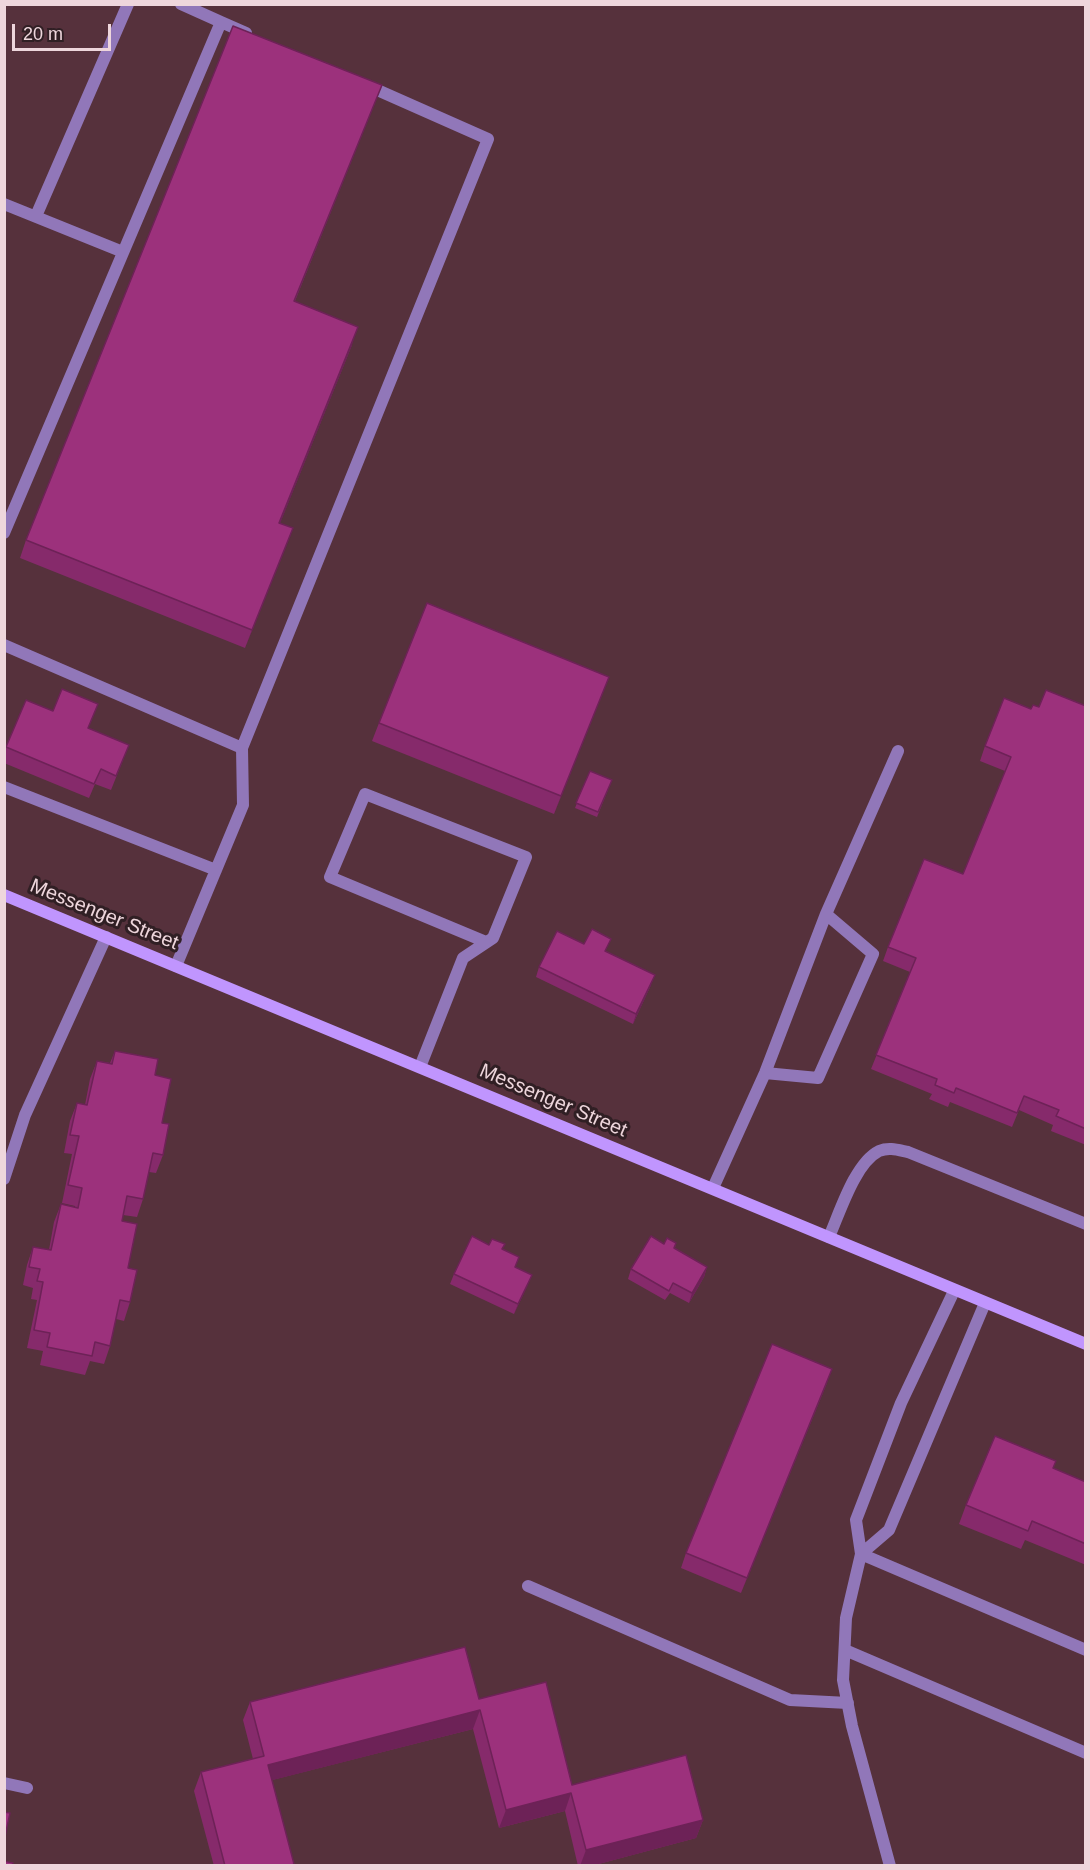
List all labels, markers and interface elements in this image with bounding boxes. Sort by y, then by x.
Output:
scale bar [15,12,114,50]
text: 20 m [23,24,63,44]
street label: Messenger Street [26,874,182,956]
street label: Messenger Street [476,1059,630,1143]

